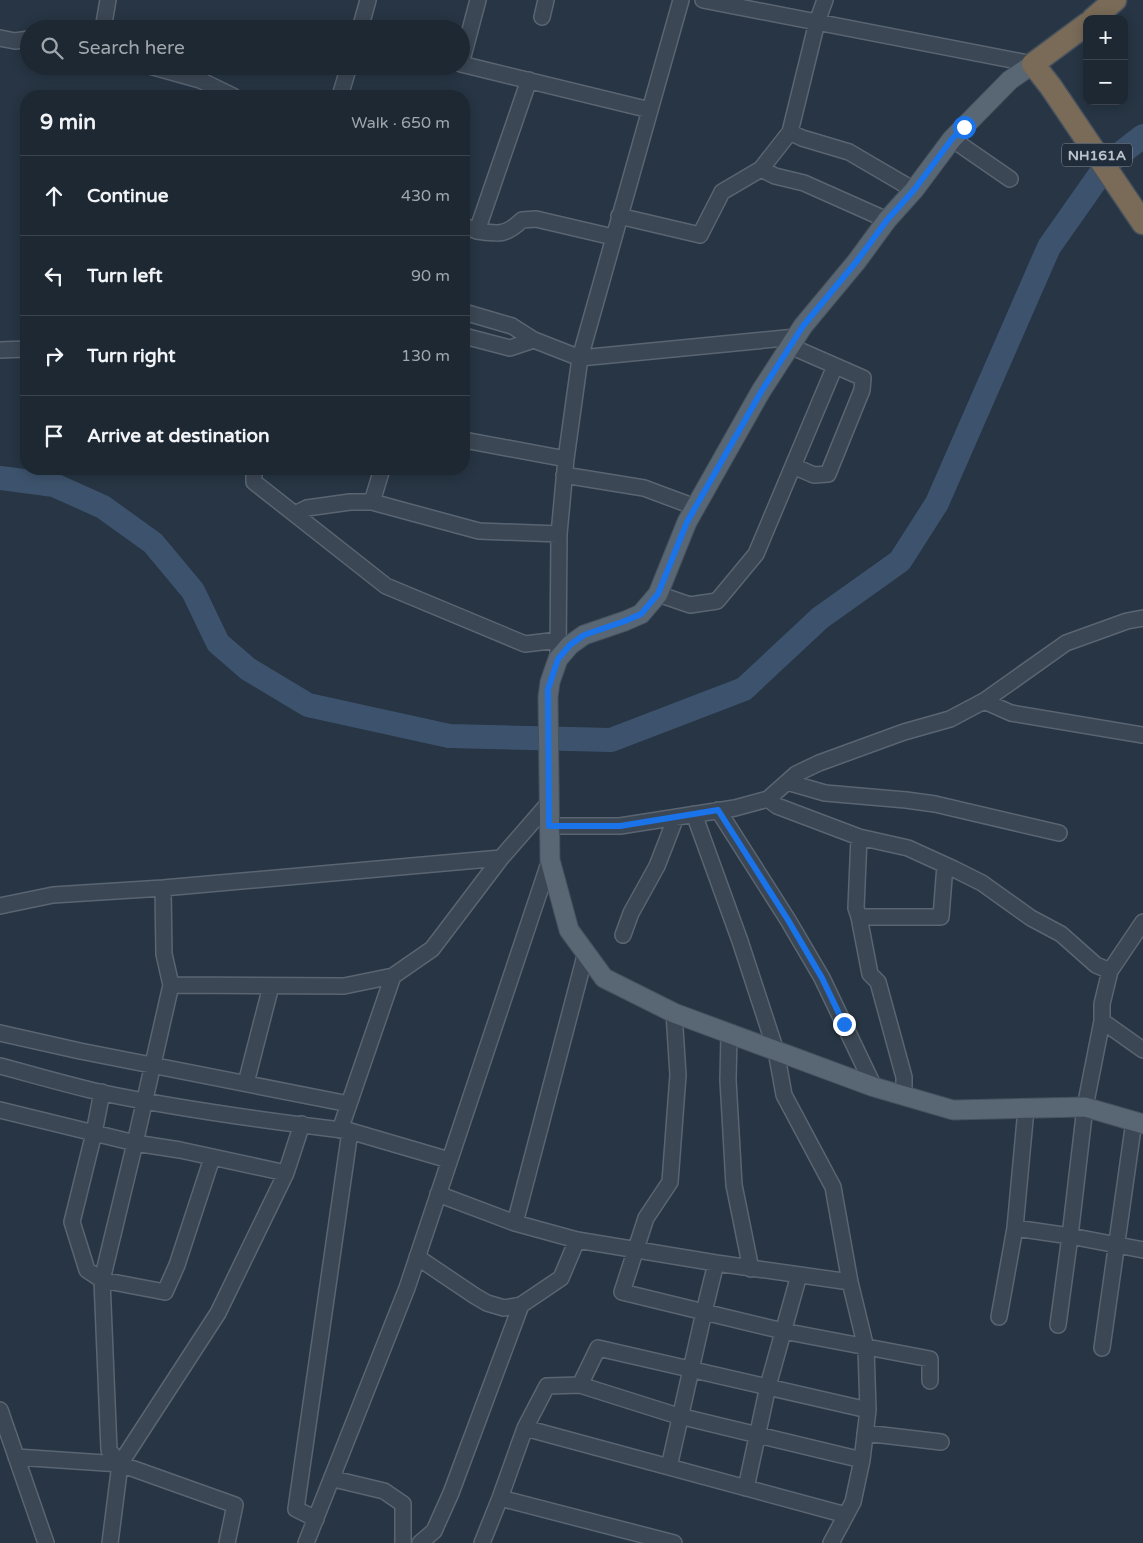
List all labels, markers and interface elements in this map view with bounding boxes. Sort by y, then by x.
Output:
map controls [1083,15,1128,105]
button: + [1083,15,1128,60]
search box [20,20,470,75]
icon: search [38,34,66,62]
text: Search here [78,37,185,59]
button: − [1083,60,1128,105]
text: 9 min [40,110,96,135]
text: Walk · 650 m [351,113,450,133]
route start [953,116,976,139]
road number: NH161A [1062,144,1132,166]
icon: ahead [40,182,68,210]
text: Continue [87,185,169,207]
text: 430 m [401,186,450,206]
icon: left [40,262,68,290]
text: Turn left [87,265,163,287]
text: 90 m [411,266,450,286]
icon: right [40,342,68,370]
text: Turn right [87,345,175,367]
text: 130 m [401,346,450,366]
icon: arrive [40,422,68,450]
text: Arrive at destination [87,425,270,447]
route end [833,1013,856,1036]

